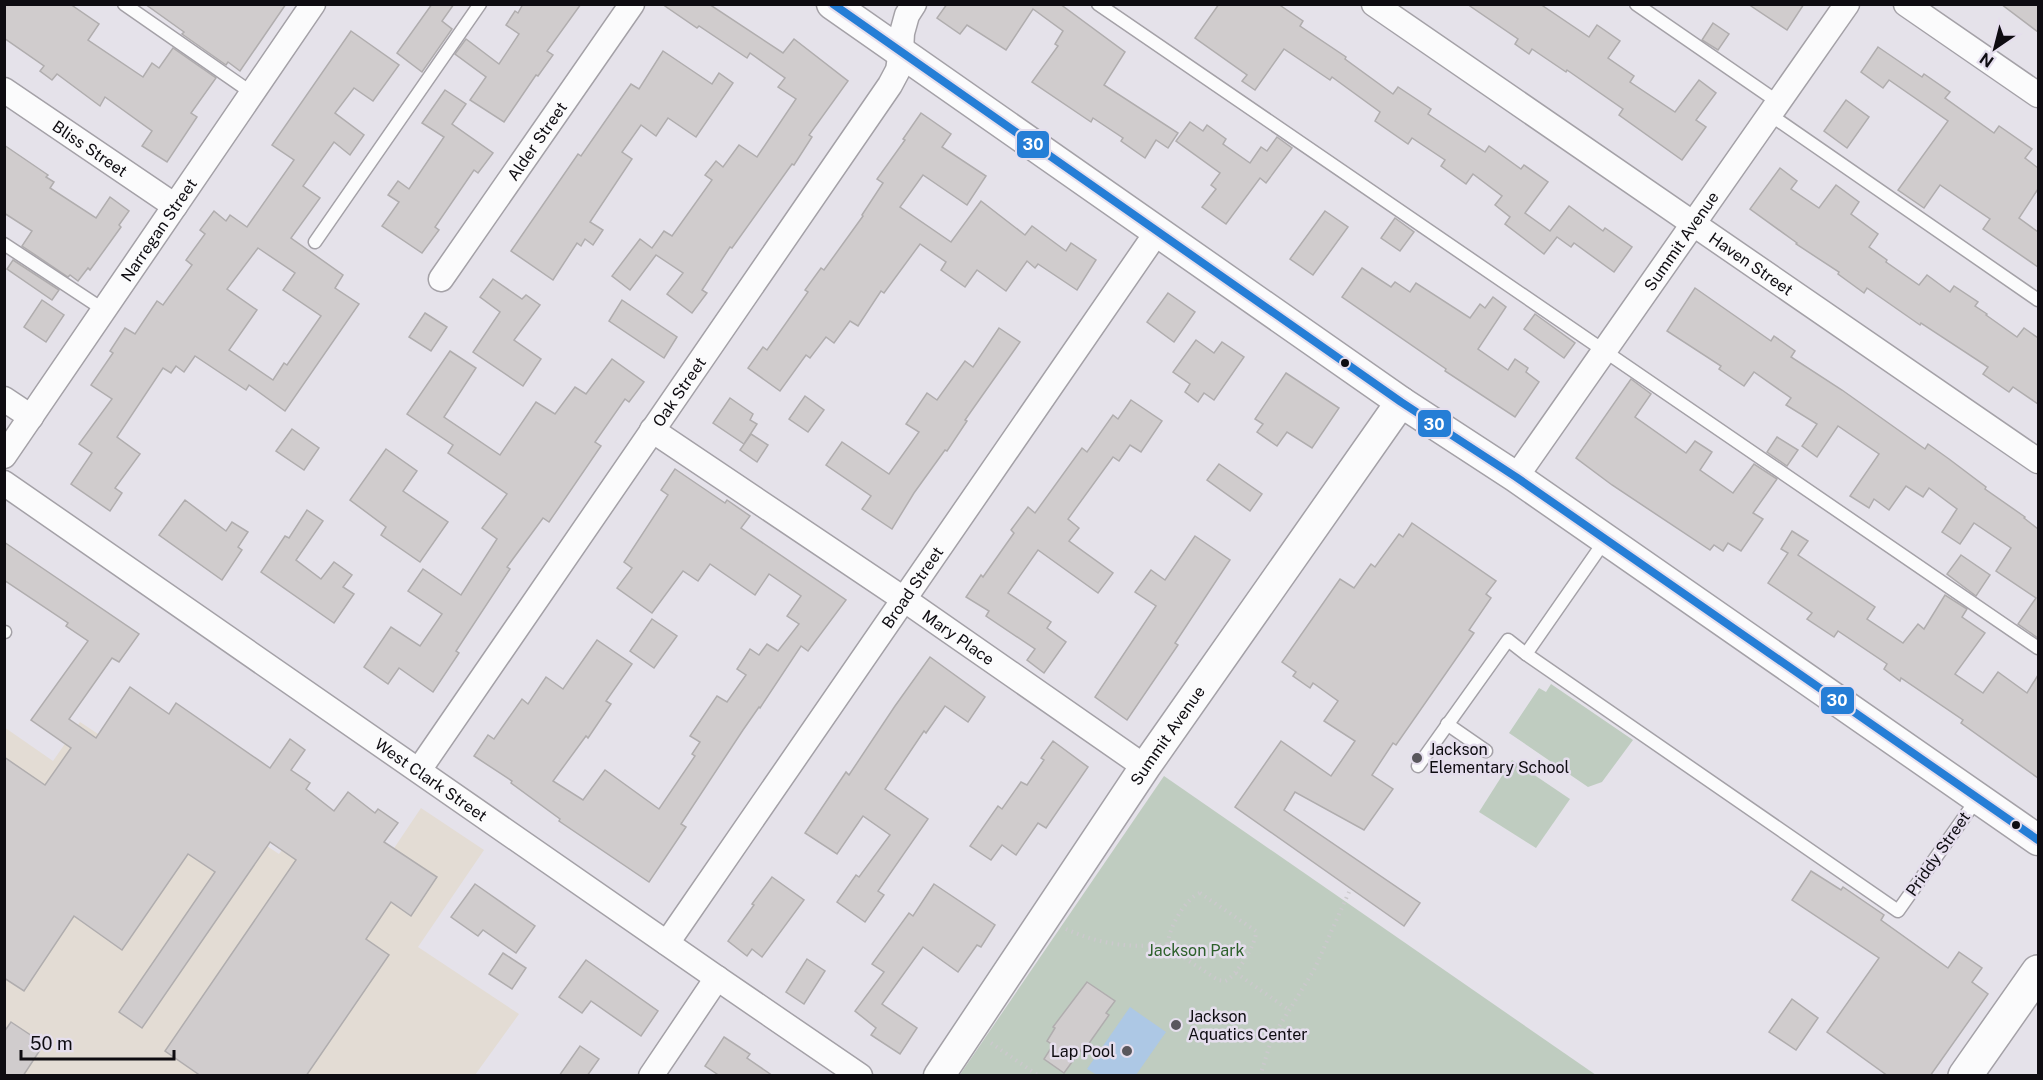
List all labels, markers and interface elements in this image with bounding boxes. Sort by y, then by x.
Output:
north arrow [1965,18,2025,78]
text: N [1976,49,1997,71]
street label: Alder Street [503,98,571,184]
street label: Bliss Street [49,116,131,180]
line badge: 30 [1016,130,1050,159]
text: 30 [1023,135,1043,154]
street label: Narregan Street [117,175,201,285]
street label: Summit Avenue [1640,188,1722,294]
street label: Haven Street [1706,228,1797,299]
street label: Oak Street [649,353,710,430]
unlabelled marker [1339,357,1351,369]
line badge: 30 [1417,409,1452,438]
text: 30 [1424,415,1444,434]
street label: Broad Street [877,543,947,632]
street label: Mary Place [919,606,998,669]
street label: Summit Avenue [1126,682,1209,789]
line badge: 30 [1820,686,1855,715]
text: 30 [1827,691,1847,710]
street label: West Clark Street [371,734,491,825]
place label: Jackson Elementary School [1429,740,1570,777]
marker: Jackson Elementary School [1410,751,1424,765]
street label: Priddy Street [1902,808,1974,900]
unlabelled marker [2010,819,2022,831]
park label: Jackson Park [1148,941,1244,960]
place label: Jackson Aquatics Center [1188,1007,1308,1044]
marker: Jackson Aquatics Center [1169,1018,1183,1032]
scale bar [21,1023,174,1061]
text: 50 m [30,1033,73,1054]
place label: Lap Pool [1051,1042,1115,1061]
marker: Lap Pool [1120,1044,1134,1058]

